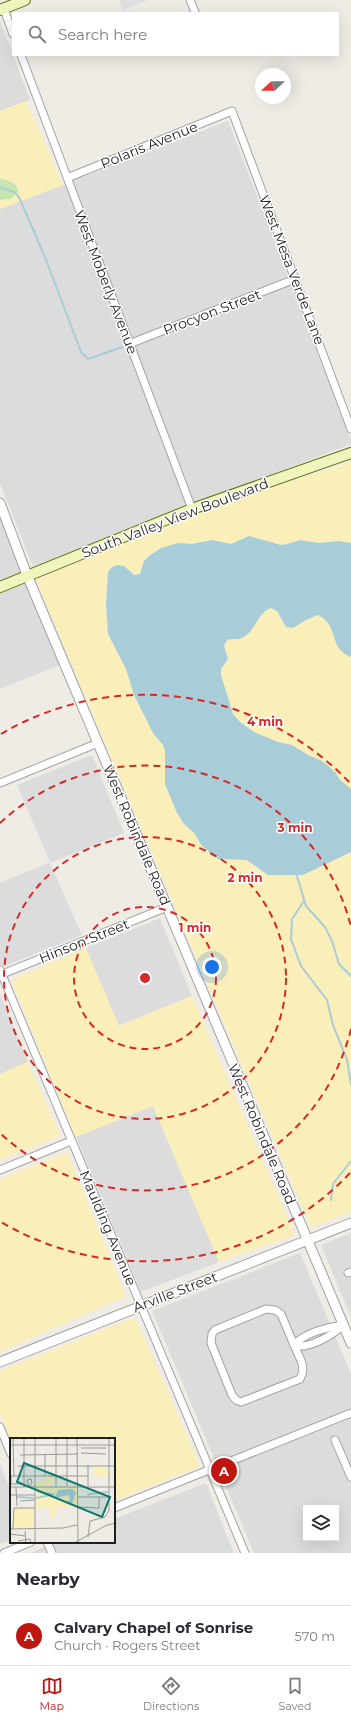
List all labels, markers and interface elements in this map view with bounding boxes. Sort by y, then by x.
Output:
search box [12,12,339,56]
icon: search [26,23,48,45]
text: Search here [58,25,147,44]
north arrow [255,68,291,104]
street label: Polaris Avenue [98,117,200,173]
street label: West Mesa Verde Lane [255,193,329,347]
street label: West Moberly Avenue [70,207,142,357]
street label: Procyon Street [161,285,264,339]
street label: South Valley View Boulevard [79,474,271,562]
text: 4 min [247,714,283,729]
street label: West Robindale Road [99,762,175,908]
text: 3 min [277,820,313,835]
text: 2 min [228,870,262,885]
street label: Hinson Street [36,915,132,967]
text: 1 min [179,920,211,935]
your location [202,957,222,977]
centre of rings [138,971,152,985]
street label: West Robindale Road [224,1061,300,1207]
street label: Maulding Avenue [76,1168,140,1288]
street label: Arville Street [130,1268,220,1316]
inset map [10,1438,115,1543]
pin: A [211,1456,237,1486]
map controls [303,1505,339,1541]
button: layers [303,1505,339,1541]
text: Nearby [16,1569,80,1589]
text: Calvary Chapel of Sonrise [54,1618,253,1637]
text: A [24,1628,34,1644]
text: 570 m [295,1628,335,1644]
text: Church · Rogers Street [54,1637,200,1653]
tab: Map [40,1675,64,1713]
tab: Directions [143,1675,199,1713]
tab: Saved [278,1675,311,1713]

